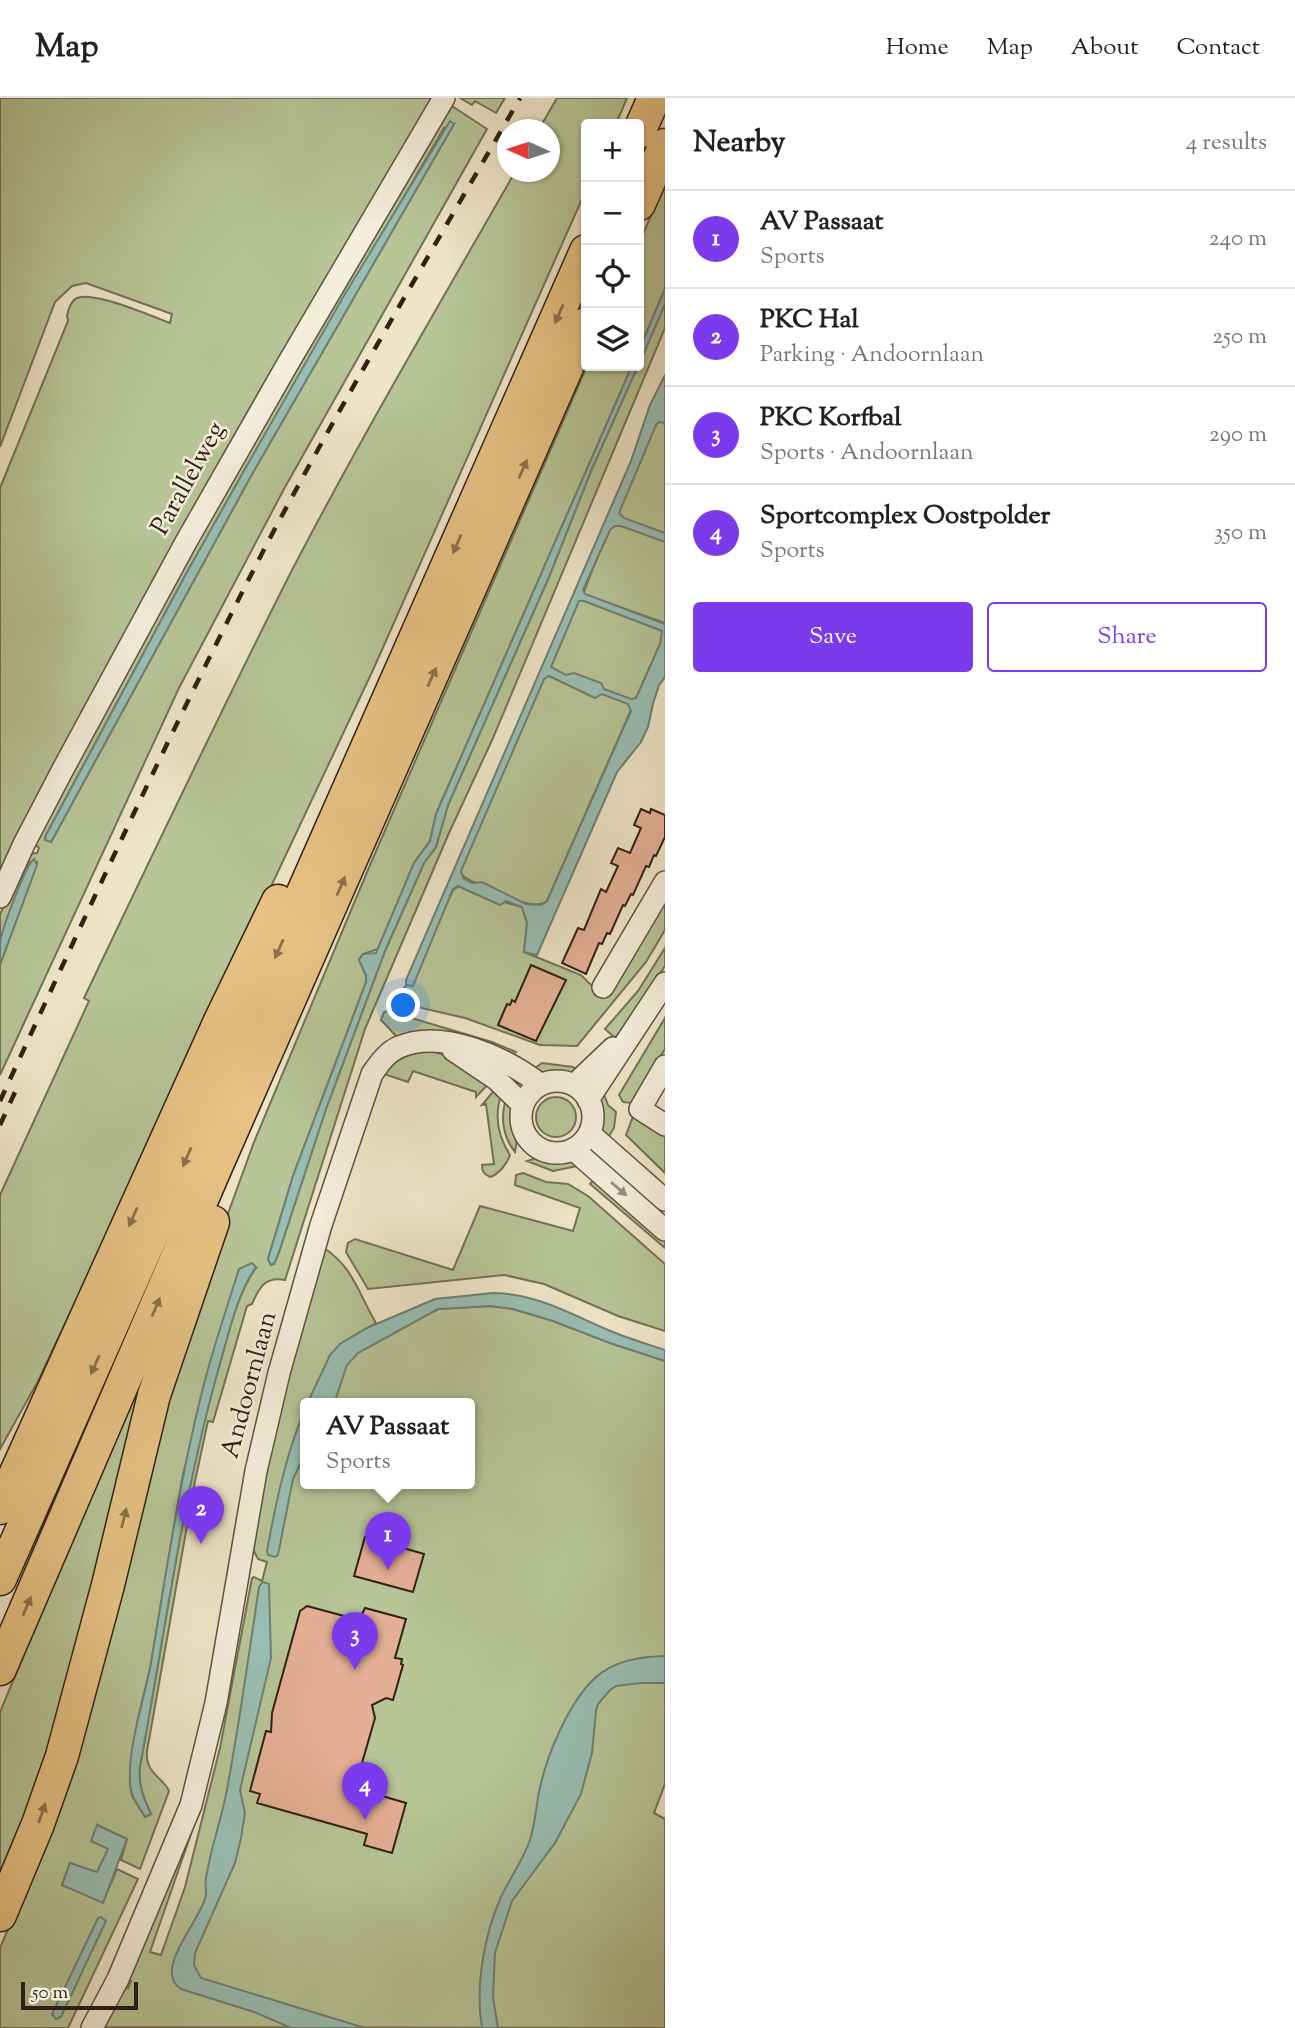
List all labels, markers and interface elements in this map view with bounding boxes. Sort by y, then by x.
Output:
text: Map [35,24,99,72]
text: Home [886,31,949,65]
text: Map [987,31,1033,65]
text: About [1071,31,1138,65]
text: Contact [1176,31,1260,65]
north arrow [497,119,560,182]
map controls [581,119,644,371]
button: + [581,119,644,182]
text: Nearby [693,122,785,165]
text: 4 results [1186,127,1267,160]
button: − [581,182,644,245]
text: AV Passaat [760,204,883,241]
text: 1 [712,223,720,256]
text: 240 m [1209,223,1267,256]
text: Sports [760,241,825,274]
button: locate [581,245,644,308]
text: PKC Hal [760,302,859,339]
one-way arrow [553,304,565,324]
button: layers [581,308,644,371]
text: 2 [711,321,721,354]
text: 250 m [1212,321,1267,354]
text: Parking · Andoornlaan [760,339,984,372]
text: PKC Korfbal [760,400,902,437]
street label: Parallelweg [143,416,235,542]
text: 3 [711,419,721,452]
text: 290 m [1209,419,1267,452]
text: Sports · Andoornlaan [760,437,974,470]
one-way arrow [517,459,529,479]
text: Sportcomplex Oostpolder [760,498,1050,535]
text: 4 [710,517,722,550]
text: 350 m [1214,517,1267,550]
one-way arrow [451,534,462,555]
text: Sports [760,535,825,568]
button: Save [693,602,973,672]
button: Share [987,602,1267,672]
one-way arrow [426,667,438,687]
one-way arrow [335,876,347,896]
one-way arrow [273,938,284,959]
your location [386,988,420,1022]
one-way arrow [181,1146,192,1167]
one-way arrow [610,1181,628,1197]
one-way arrow [127,1207,138,1228]
one-way arrow [150,1297,162,1317]
street label: Andoornlaan [213,1307,287,1463]
one-way arrow [89,1354,100,1375]
popup [300,1398,475,1489]
text: AV Passaat [326,1409,449,1446]
text: Sports [326,1446,390,1479]
pin: 2 [178,1486,224,1544]
one-way arrow [119,1507,130,1529]
pin: 1 [365,1512,411,1570]
one-way arrow [21,1596,33,1616]
pin: 3 [332,1612,378,1670]
pin: 4 [342,1762,388,1820]
one-way arrow [37,1802,48,1823]
scale bar [21,1979,138,2011]
text: 50 m [32,1980,68,2007]

